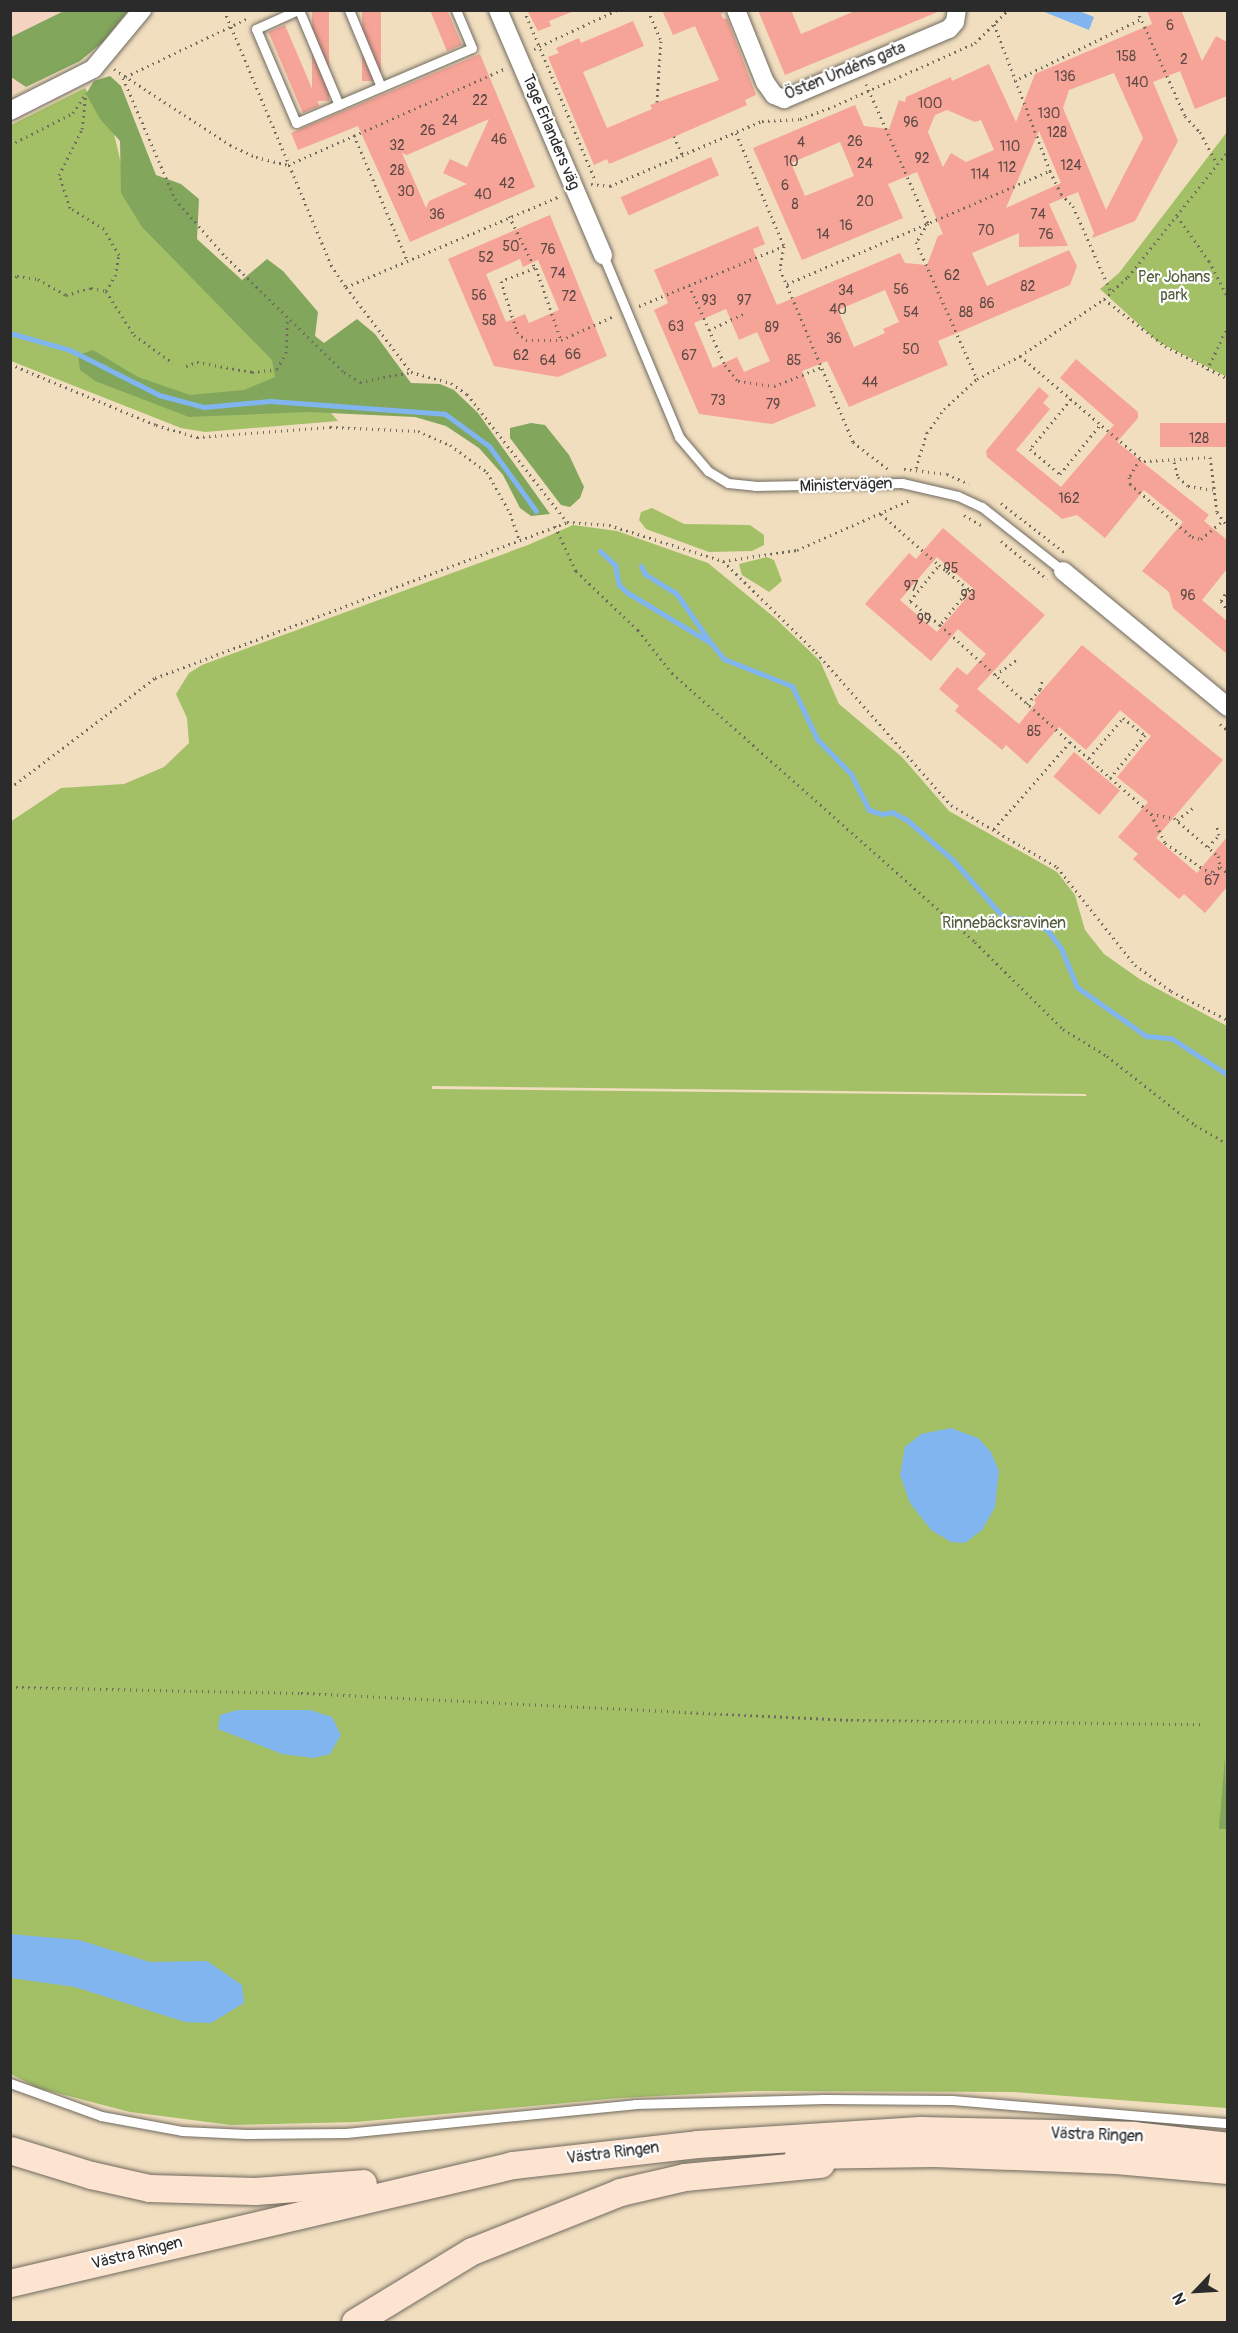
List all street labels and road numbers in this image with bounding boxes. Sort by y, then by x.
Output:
street label: Östen Undéns gata [782,38,908,104]
street label: Tage Erlanders väg [518,71,584,193]
street label: Ministervägen [799,474,893,496]
street label: Västra Ringen [1050,2124,1144,2146]
street label: Västra Ringen [566,2138,660,2168]
street label: Västra Ringen [90,2232,184,2274]

